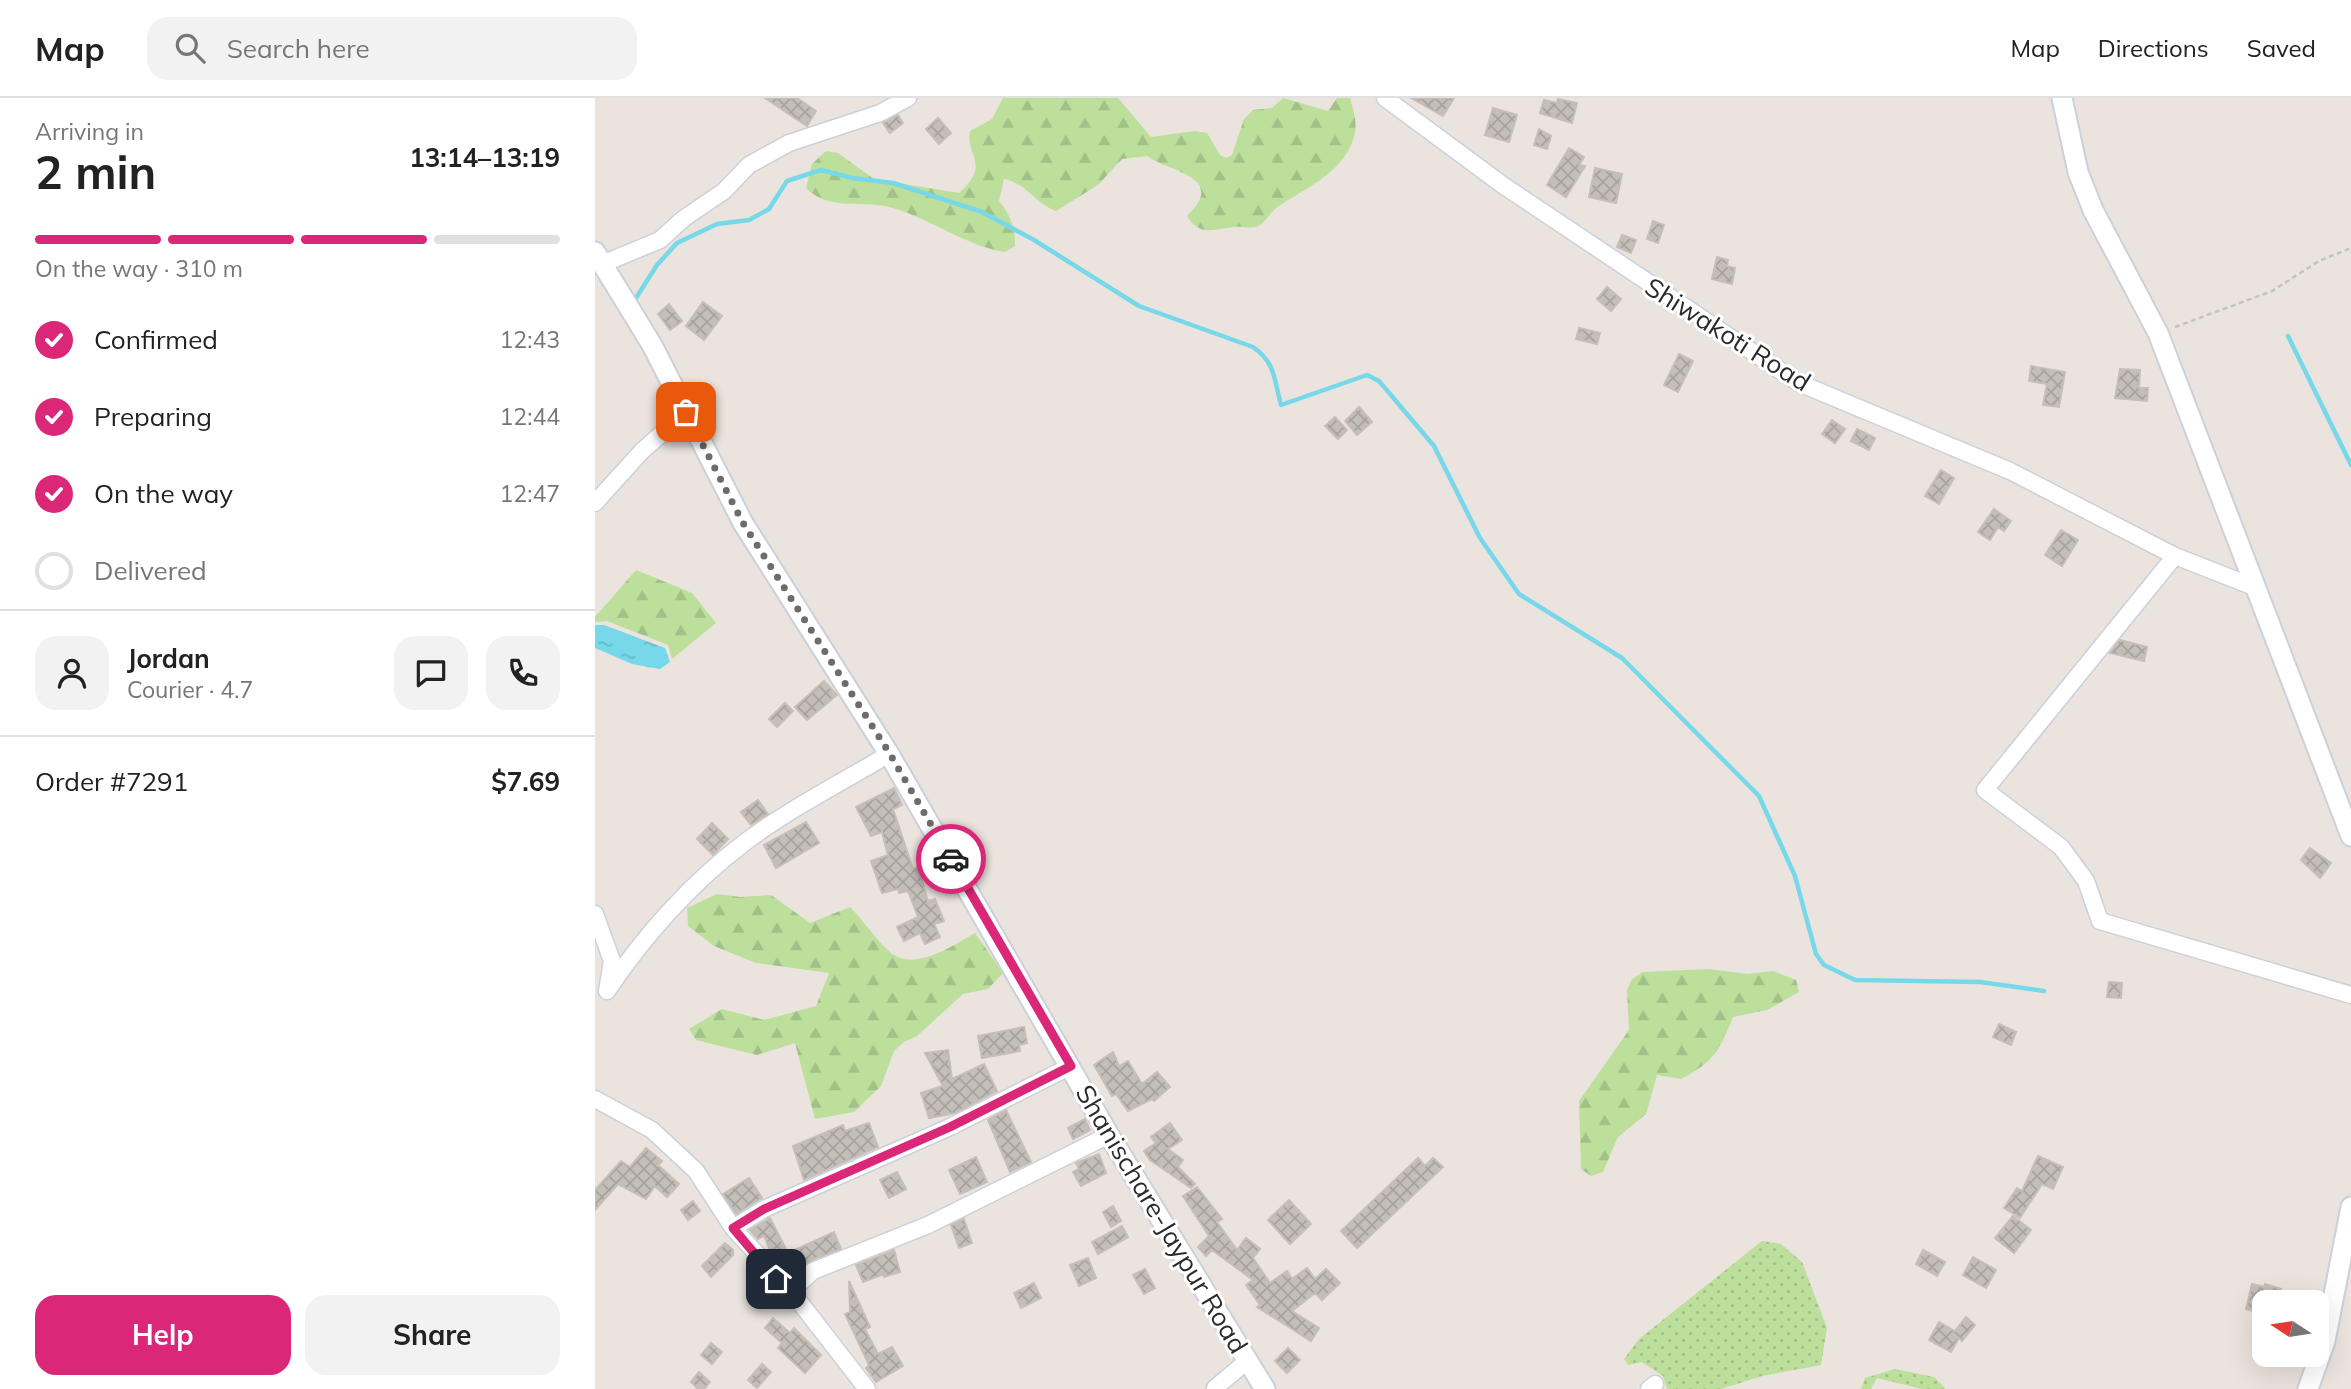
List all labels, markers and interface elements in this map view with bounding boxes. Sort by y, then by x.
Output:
search box [147,17,637,80]
text: Map [35,28,105,69]
icon: search [171,29,209,67]
text: Search here [227,32,370,65]
text: Map [2010,33,2060,63]
text: Directions [2098,33,2209,63]
text: Saved [2247,33,2316,63]
text: Arriving in [35,117,144,146]
text: 13:14–13:19 [409,141,560,174]
text: 2 min [35,143,156,201]
text: On the way · 310 m [35,254,243,283]
street label: Shiwakoti Road [1639,270,1817,398]
icon: check [35,321,73,359]
text: Confirmed [94,323,218,356]
text: 12:43 [500,325,560,354]
pin [656,382,716,442]
icon: bag [667,393,705,431]
icon: check [35,398,73,436]
text: Preparing [94,400,212,433]
text: 12:44 [500,402,560,431]
icon: check [35,475,73,513]
text: On the way [94,477,233,510]
text: 12:47 [500,479,560,508]
text: Delivered [94,554,207,587]
button: person [35,636,109,710]
button: chat [394,636,468,710]
button: phone [486,636,560,710]
text: Jordan [127,642,210,675]
text: Courier · 4.7 [127,675,253,704]
text: Order #7291 [35,765,188,798]
text: $7.69 [491,765,560,798]
courier [916,824,986,894]
icon: car [932,840,970,878]
street label: Shanischare-Jaypur Road [1069,1079,1255,1359]
pin [746,1249,806,1309]
icon: home [757,1260,795,1298]
north arrow [2252,1290,2329,1367]
map controls [2252,1290,2329,1367]
button: Help [35,1295,291,1375]
button: Share [305,1295,560,1375]

